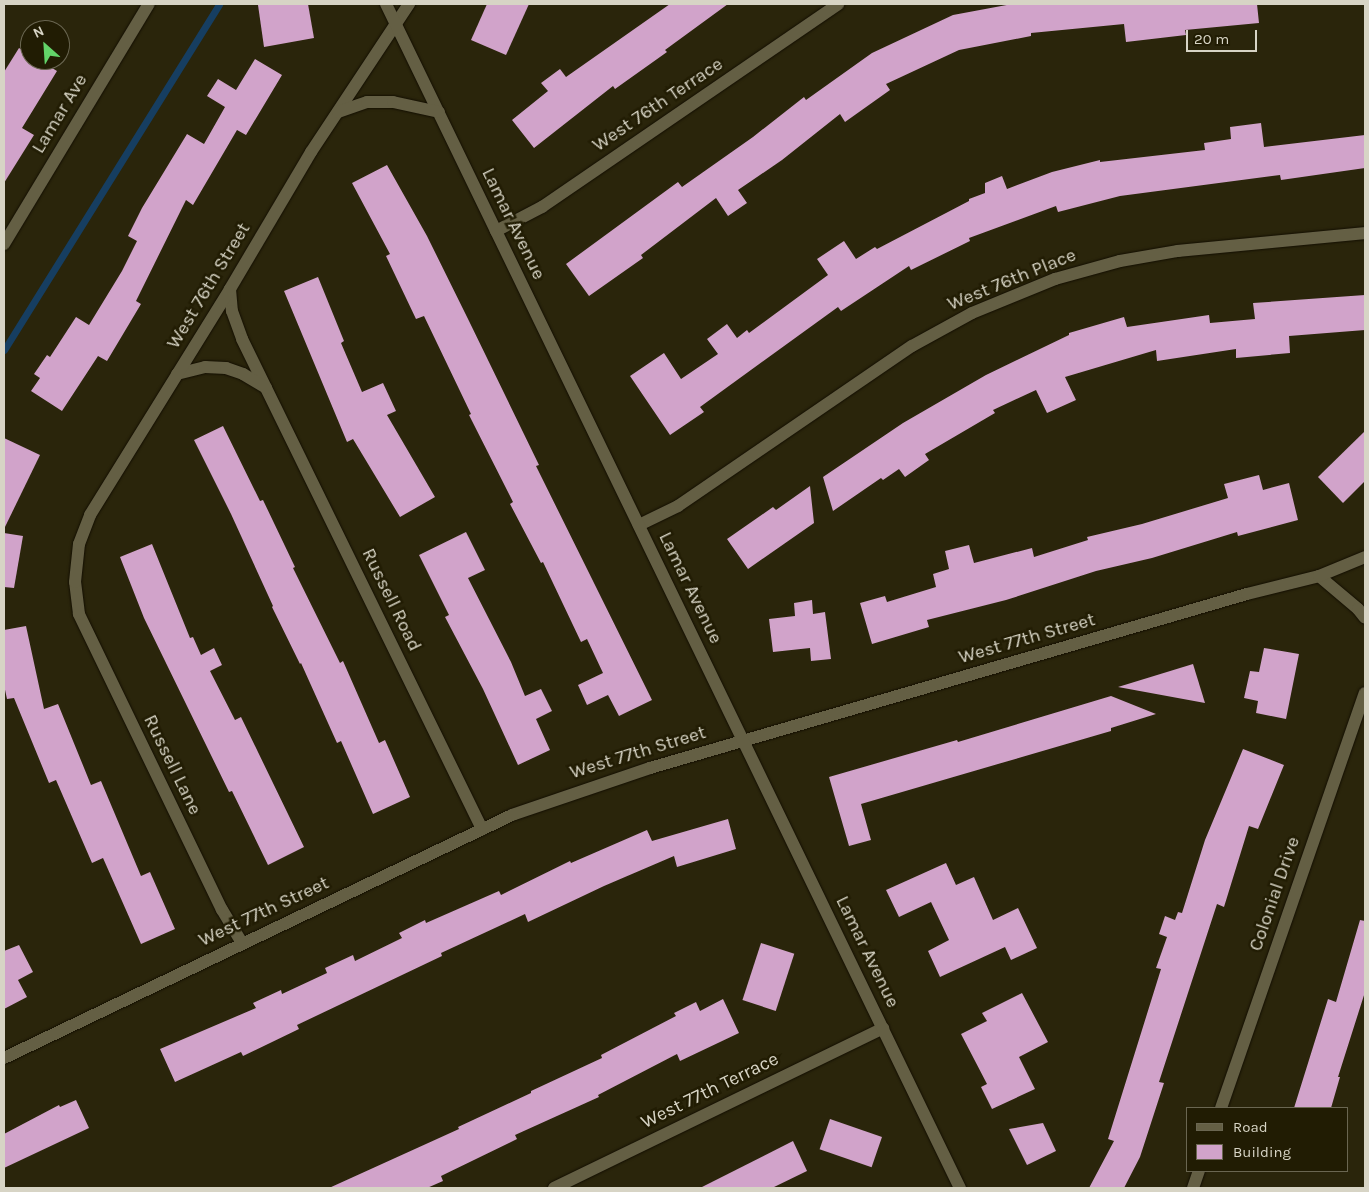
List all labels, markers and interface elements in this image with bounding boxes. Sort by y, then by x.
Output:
north arrow [20,20,70,70]
scale bar [1189,20,1260,52]
text: N [30,22,47,42]
text: 20 m [1194,30,1229,48]
street label: West 76th Terrace [588,53,728,157]
street label: Lamar Ave [27,70,93,158]
street label: Lamar Avenue [476,164,550,284]
street label: West 76th Street [162,219,256,353]
street label: West 76th Place [944,244,1080,316]
street label: Lamar Avenue [653,528,727,648]
street label: Russell Road [356,545,426,655]
street label: West 77th Street [956,609,1098,669]
street label: Russell Lane [138,711,206,819]
street label: West 77th Street [567,722,709,784]
street label: Colonial Drive [1245,834,1305,954]
street label: West 77th Street [195,872,333,952]
street label: Lamar Avenue [830,892,904,1012]
street label: West 77th Terrace [637,1048,783,1134]
legend [1186,1107,1349,1172]
text: Road [1233,1118,1268,1136]
text: Building [1233,1143,1291,1161]

